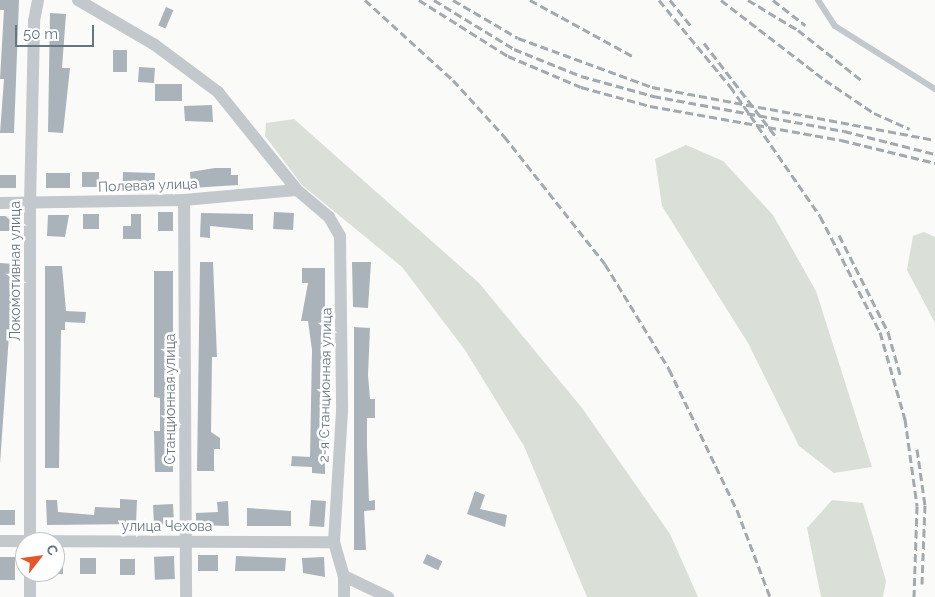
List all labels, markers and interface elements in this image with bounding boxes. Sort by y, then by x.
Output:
scale bar [18,15,96,47]
text: 50 m [23,25,58,43]
street label: Полевая улица [98,175,198,195]
street label: Локомотивная улица [7,201,23,341]
street label: 2-я Станционная улица [315,307,335,463]
street label: Станционная улица [162,333,178,465]
street label: улица Чехова [122,518,212,534]
north arrow [15,532,65,582]
text: С [43,542,61,558]

